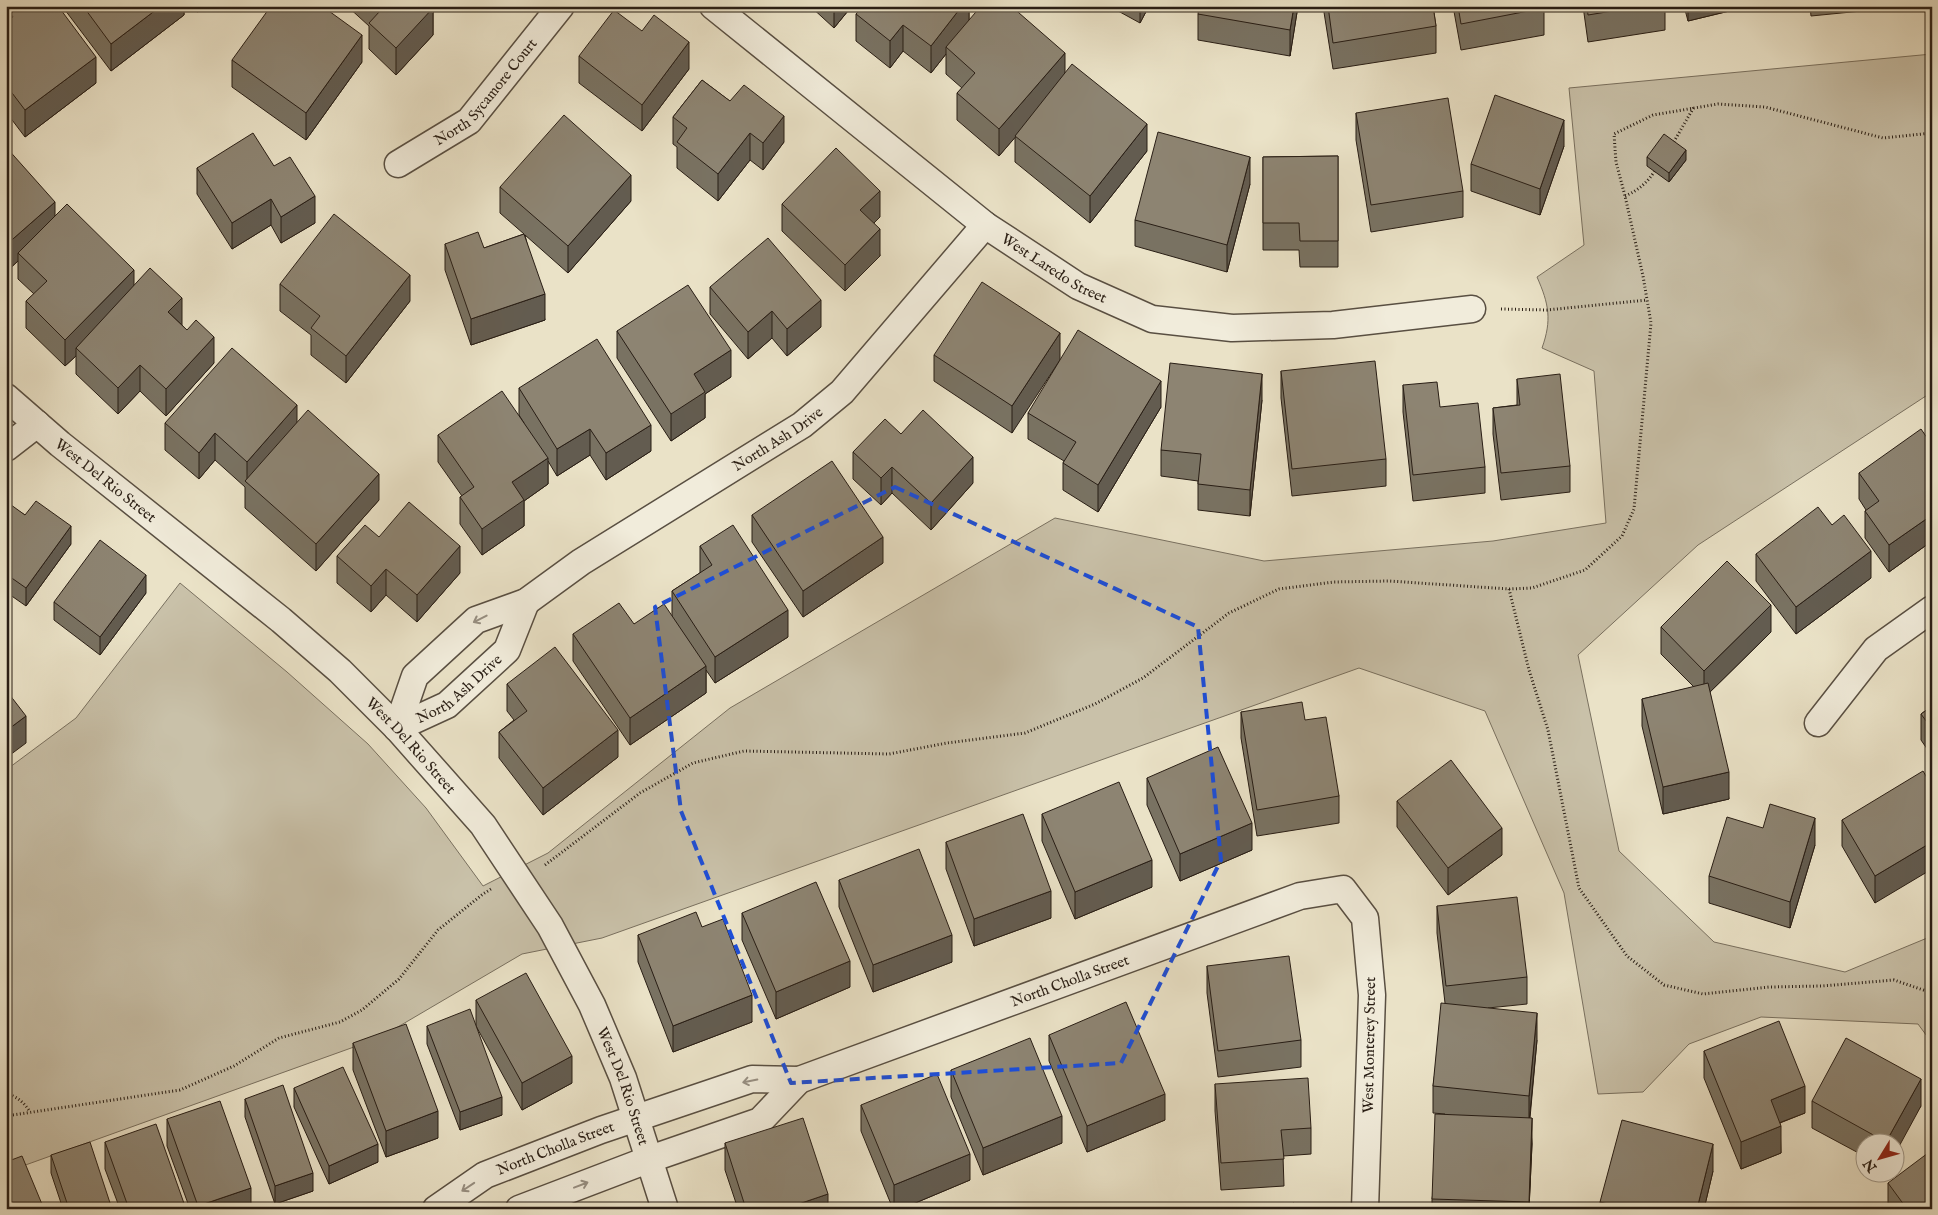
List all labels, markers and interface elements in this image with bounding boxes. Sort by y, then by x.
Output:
street label: North Sycamore Court [431,35,541,150]
street label: West Laredo Street [998,229,1110,308]
street label: North Ash Drive [729,403,827,476]
street label: West Del Rio Street [51,435,160,527]
one-way arrow [473,615,488,625]
street label: North Ash Drive [413,650,506,728]
street label: West Del Rio Street [362,693,460,798]
street label: North Cholla Street [1008,951,1132,1011]
street label: West Monterey Street [1359,977,1380,1113]
street label: West Del Rio Street [592,1024,653,1148]
one-way arrow [743,1077,759,1086]
street label: North Cholla Street [494,1117,617,1180]
north arrow [1856,1132,1906,1182]
text: N [1860,1155,1882,1176]
one-way arrow [572,1180,588,1189]
one-way arrow [461,1182,475,1192]

